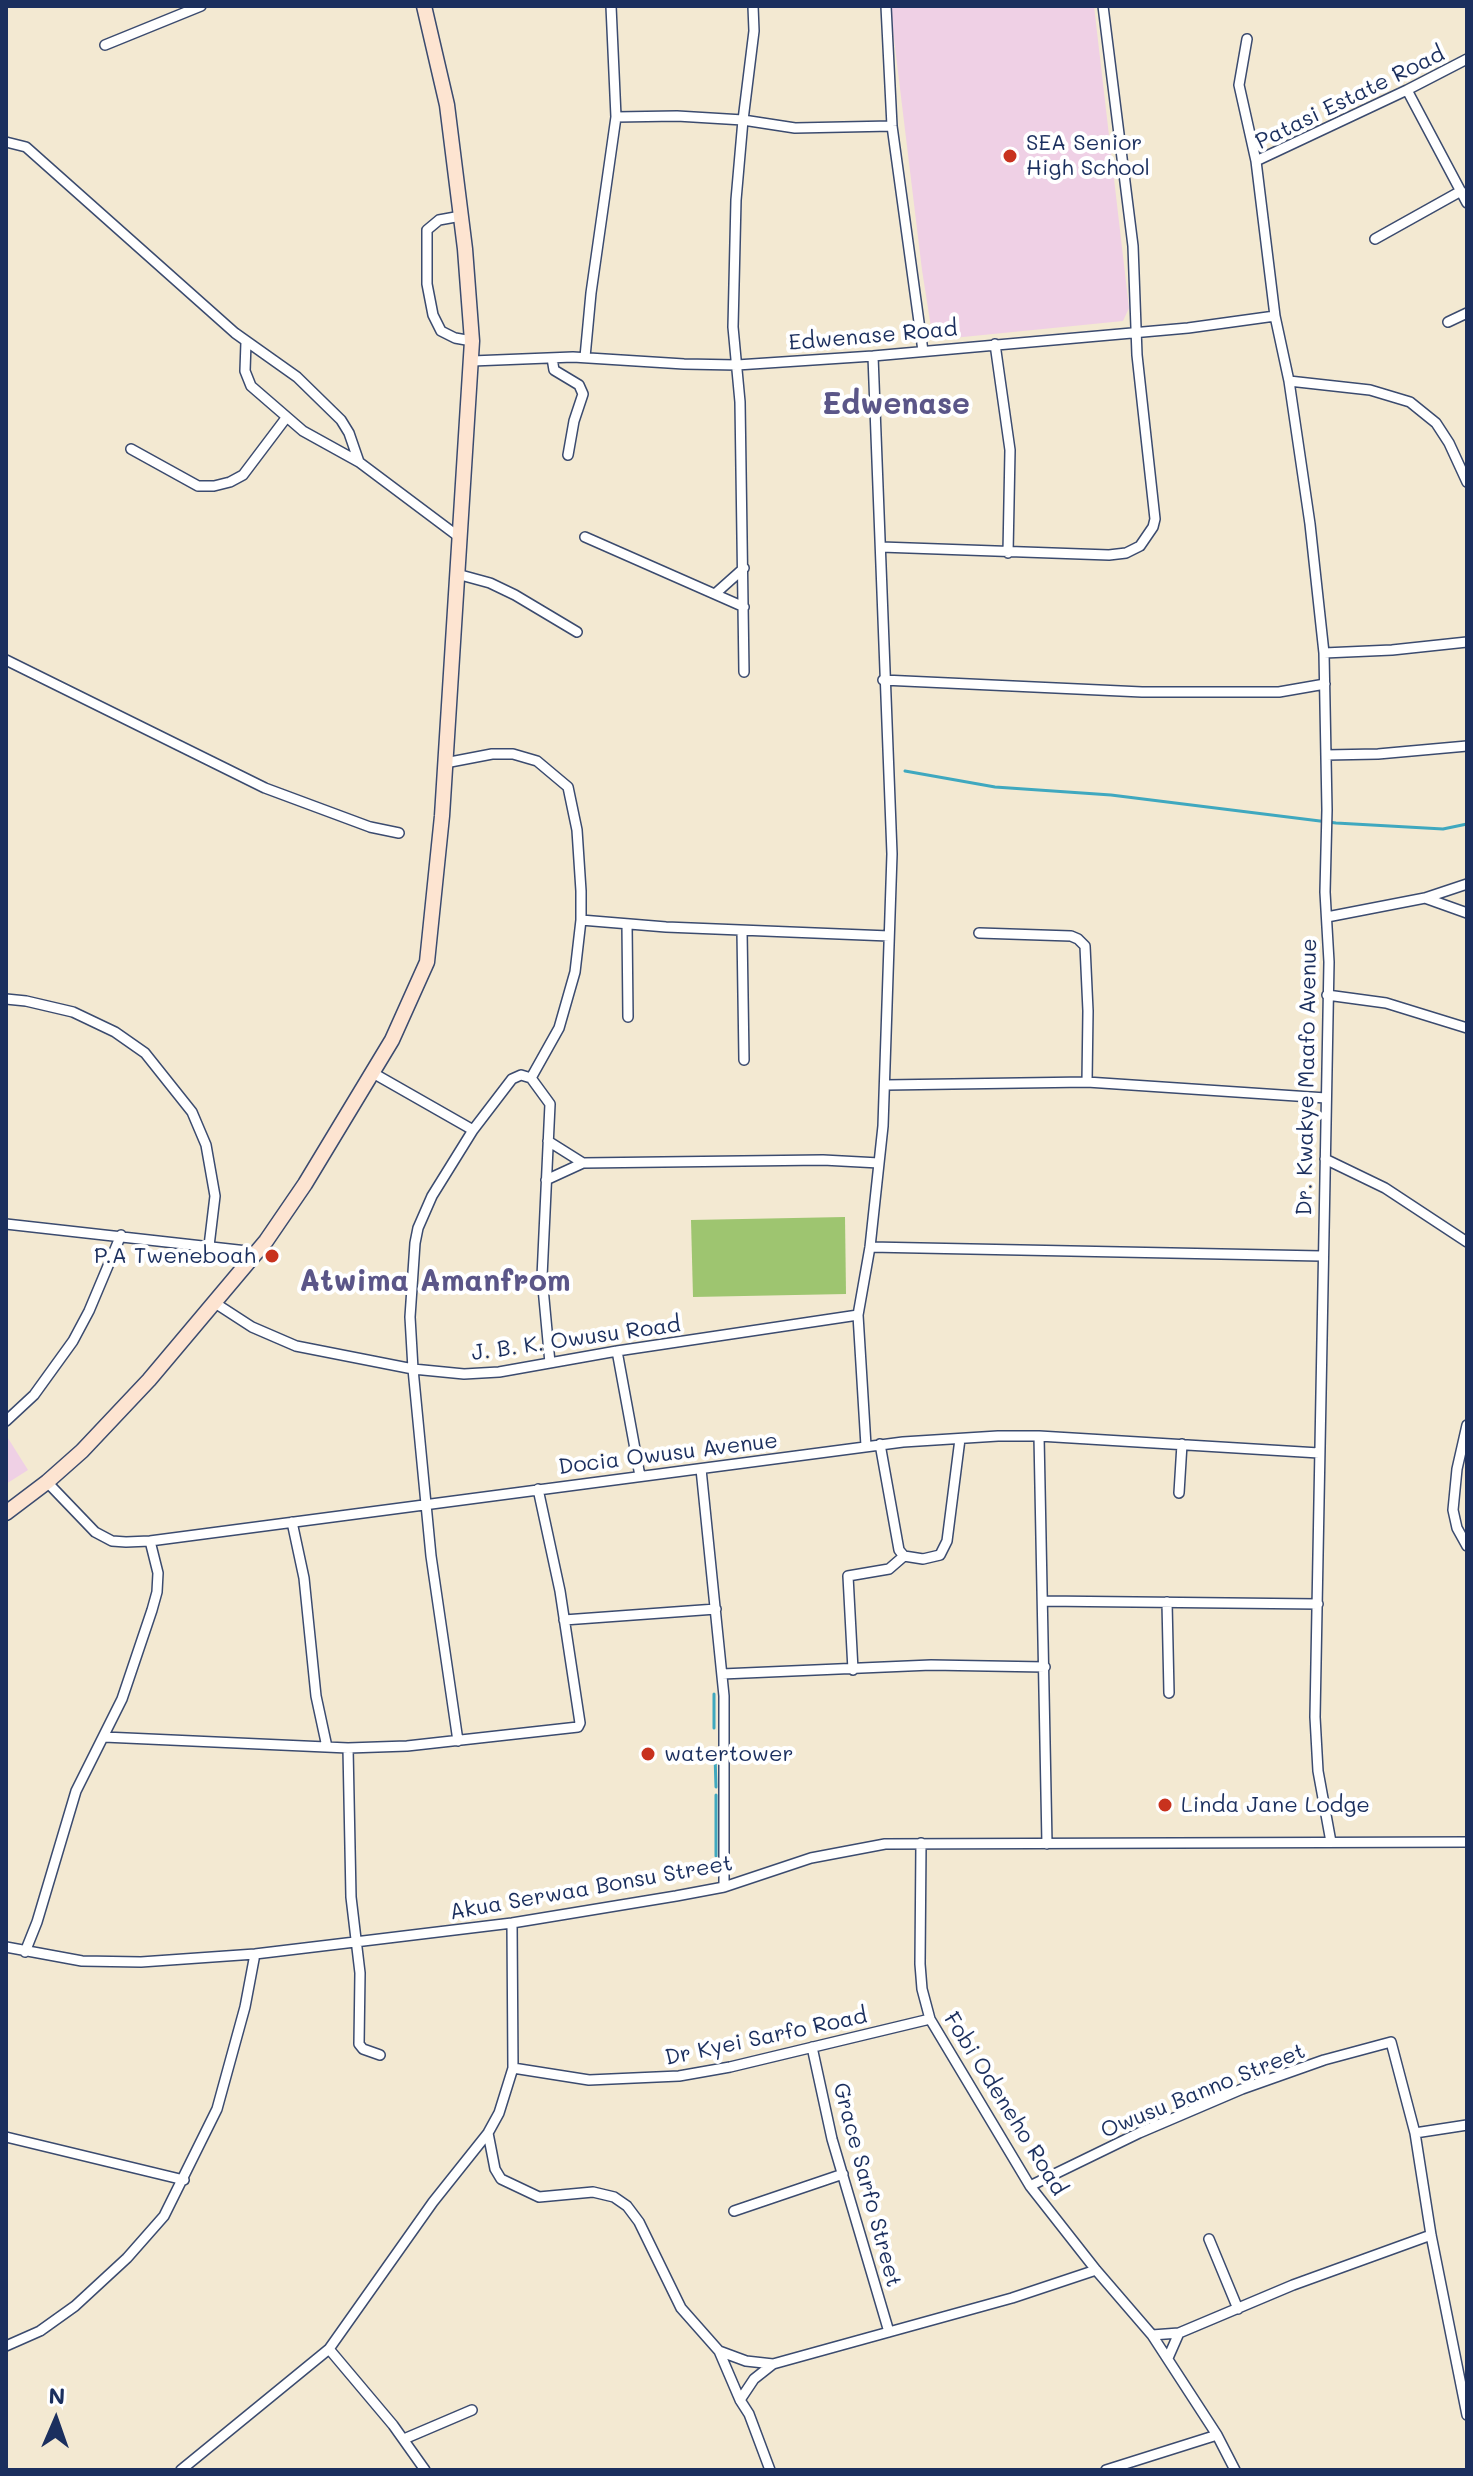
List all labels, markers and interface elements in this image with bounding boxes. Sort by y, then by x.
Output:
street label: Patasi Estate Road [1251,41,1449,155]
place label: SEA Senior High School [1026,130,1150,182]
marker: SEA Senior High School [1001,147,1019,165]
street label: Edwenase Road [788,315,958,357]
district label: Edwenase [822,387,970,423]
street label: Dr. Kwakye Maafo Avenue [1291,938,1323,1216]
place label: P.A Tweneboah [94,1243,256,1269]
marker: P.A Tweneboah [263,1247,281,1265]
district label: Atwima Amanfrom [299,1264,571,1300]
street label: J. B. K. Owusu Road [470,1311,682,1367]
street label: Docia Owusu Avenue [557,1427,779,1481]
place label: watertower [664,1741,794,1767]
marker: watertower [639,1745,657,1763]
place label: Linda Jane Lodge [1181,1792,1370,1818]
marker: Linda Jane Lodge [1156,1796,1174,1814]
street label: Akua Serwaa Bonsu Street [447,1850,735,1926]
street label: Dr Kyei Sarfo Road [663,2003,869,2071]
street label: Fobi Odeneho Road [938,2007,1072,2201]
street label: Owusu Banno Street [1097,2038,1309,2144]
street label: Grace Sarfo Street [827,2080,907,2290]
north arrow [16,2380,96,2460]
text: N [48,2381,66,2410]

